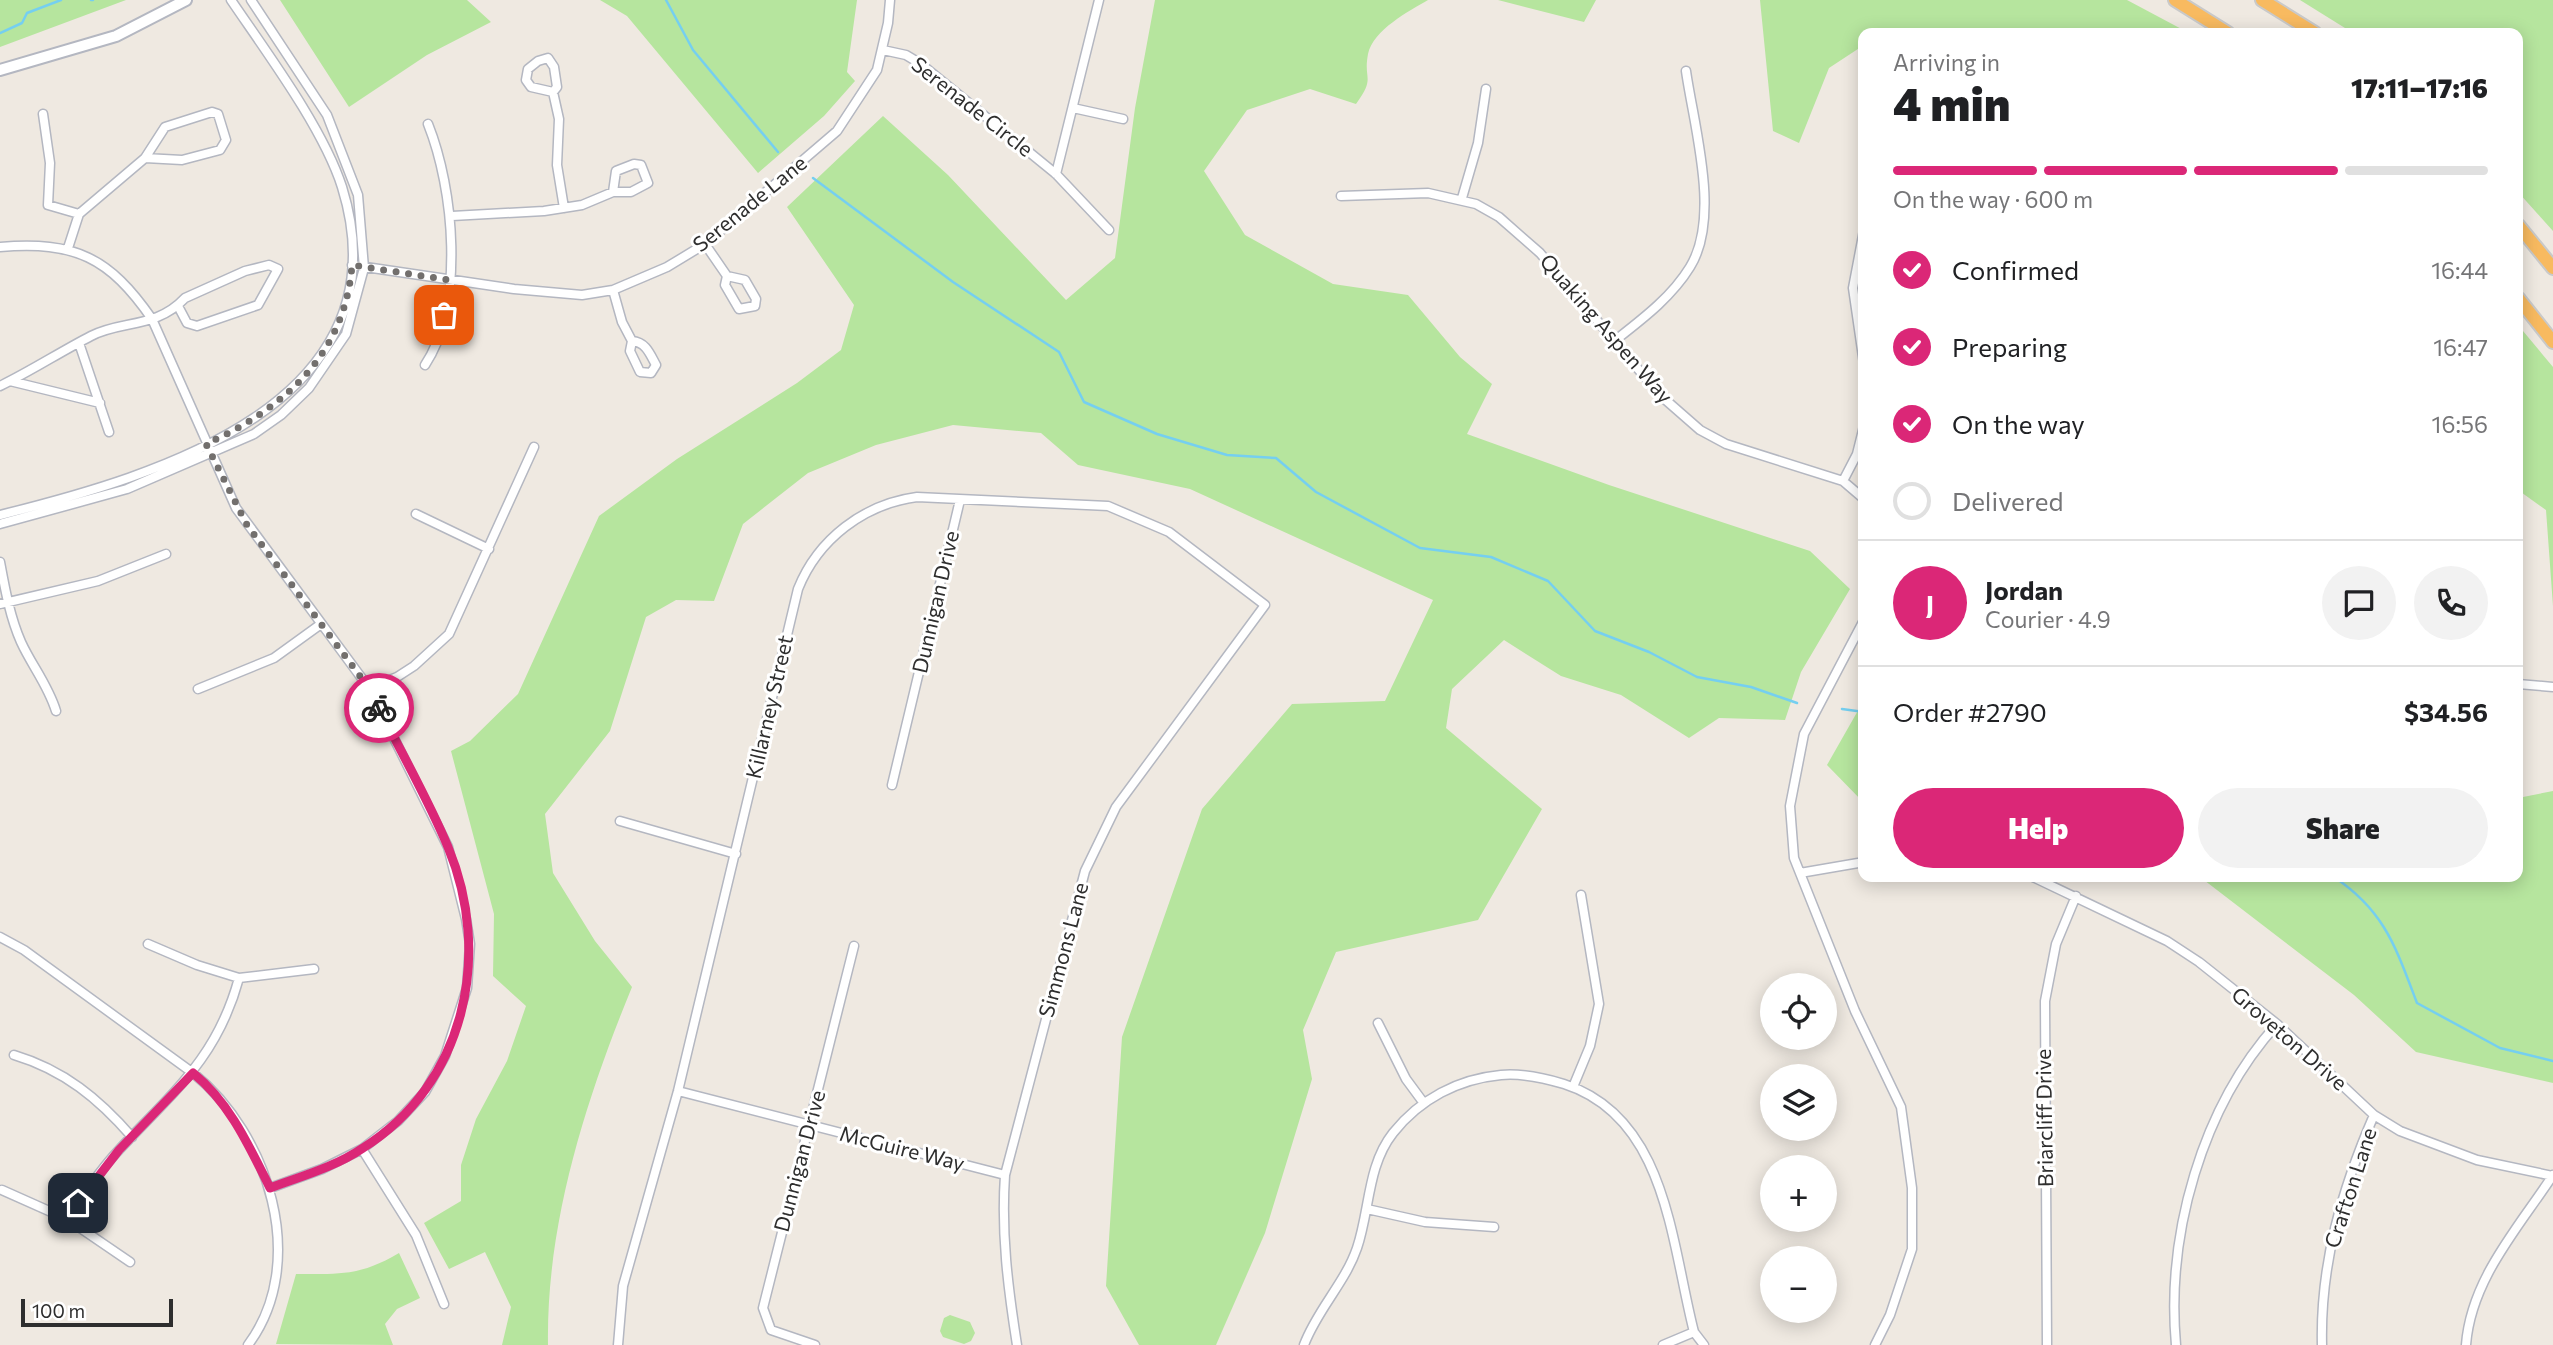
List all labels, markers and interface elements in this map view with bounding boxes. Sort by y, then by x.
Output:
text: Arriving in [1893,48,2000,76]
street label: Serenade Circle [907,51,1039,161]
text: 17:11–17:16 [2351,72,2488,103]
text: 4 min [1893,74,2011,130]
street label: Serenade Lane [687,149,811,256]
text: On the way · 600 m [1893,185,2093,213]
street label: Quaking Aspen Way [1536,248,1679,408]
icon: check [1893,251,1931,289]
text: Confirmed [1952,254,2079,285]
text: 16:44 [2431,256,2488,284]
pin [414,285,474,345]
icon: bag [425,296,463,334]
icon: check [1893,328,1931,366]
text: Preparing [1952,331,2067,362]
text: 16:47 [2433,333,2488,361]
icon: check [1893,405,1931,443]
text: On the way [1952,408,2085,439]
text: 16:56 [2432,410,2488,438]
text: Delivered [1952,485,2063,516]
street label: Dunnigan Drive [906,528,963,675]
button: chat [2322,566,2396,640]
button: phone [2414,566,2488,640]
text: Jordan [1985,574,2063,605]
text: J [1926,588,1934,619]
text: Courier · 4.9 [1985,605,2111,633]
street label: Killarney Street [740,632,797,781]
courier [344,673,414,743]
icon: bike [360,689,398,727]
text: Order #2790 [1893,696,2047,727]
text: $34.56 [2404,696,2488,727]
button: Help [1893,788,2184,868]
button: Share [2198,788,2488,868]
street label: Simmons Lane [1033,879,1093,1020]
map controls [1760,973,1837,1323]
button: locate [1760,973,1837,1050]
street label: Groveton Drive [2227,981,2353,1095]
street label: Briarcliff Drive [2030,1049,2057,1187]
button: layers [1760,1064,1837,1141]
street label: Dunnigan Drive [768,1087,829,1234]
street label: McGuire Way [837,1120,968,1175]
street label: Crafton Lane [2318,1124,2381,1251]
button: + [1760,1155,1837,1232]
pin [48,1173,108,1233]
icon: home [59,1184,97,1222]
button: − [1760,1246,1837,1323]
scale bar [21,1296,173,1328]
text: 100 m [32,1299,85,1322]

